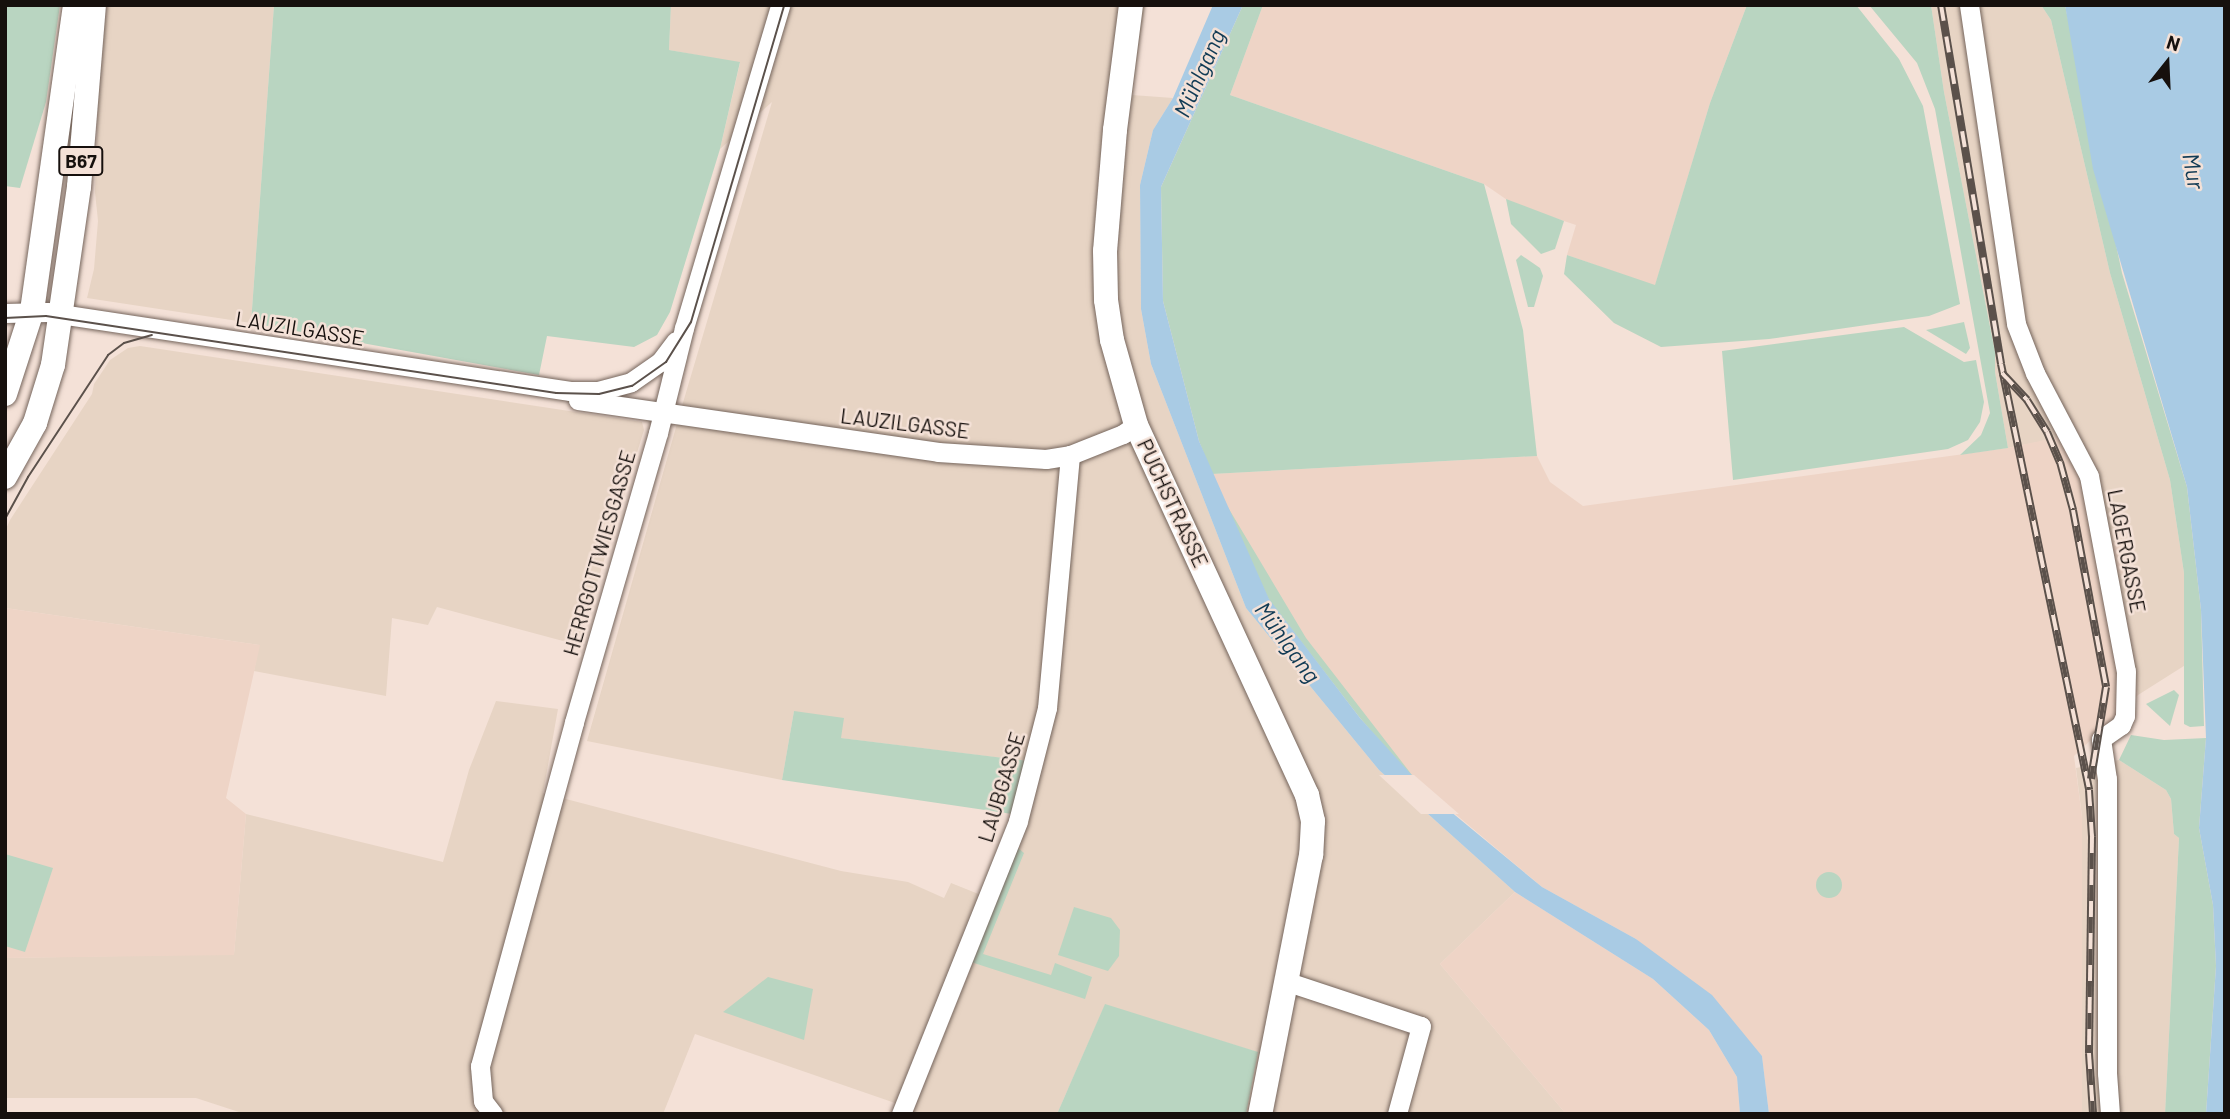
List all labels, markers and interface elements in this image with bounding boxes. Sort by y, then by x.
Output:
water label: Mühlgang [1167,25,1231,121]
north arrow [2132,28,2202,98]
text: N [2164,30,2183,55]
road number: B67 [58,146,104,176]
water label: Mur [2177,151,2211,191]
street label: LAUZILGASSE [234,305,366,351]
street label: LAUZILGASSE [839,403,971,443]
street label: PUCHSTRASSE [1132,435,1214,571]
street label: HERRGOTTWIESGASSE [558,447,640,659]
street label: LAGERGASSE [2103,487,2151,615]
water label: Mühlgang [1249,596,1327,688]
street label: LAUBGASSE [972,729,1030,845]

